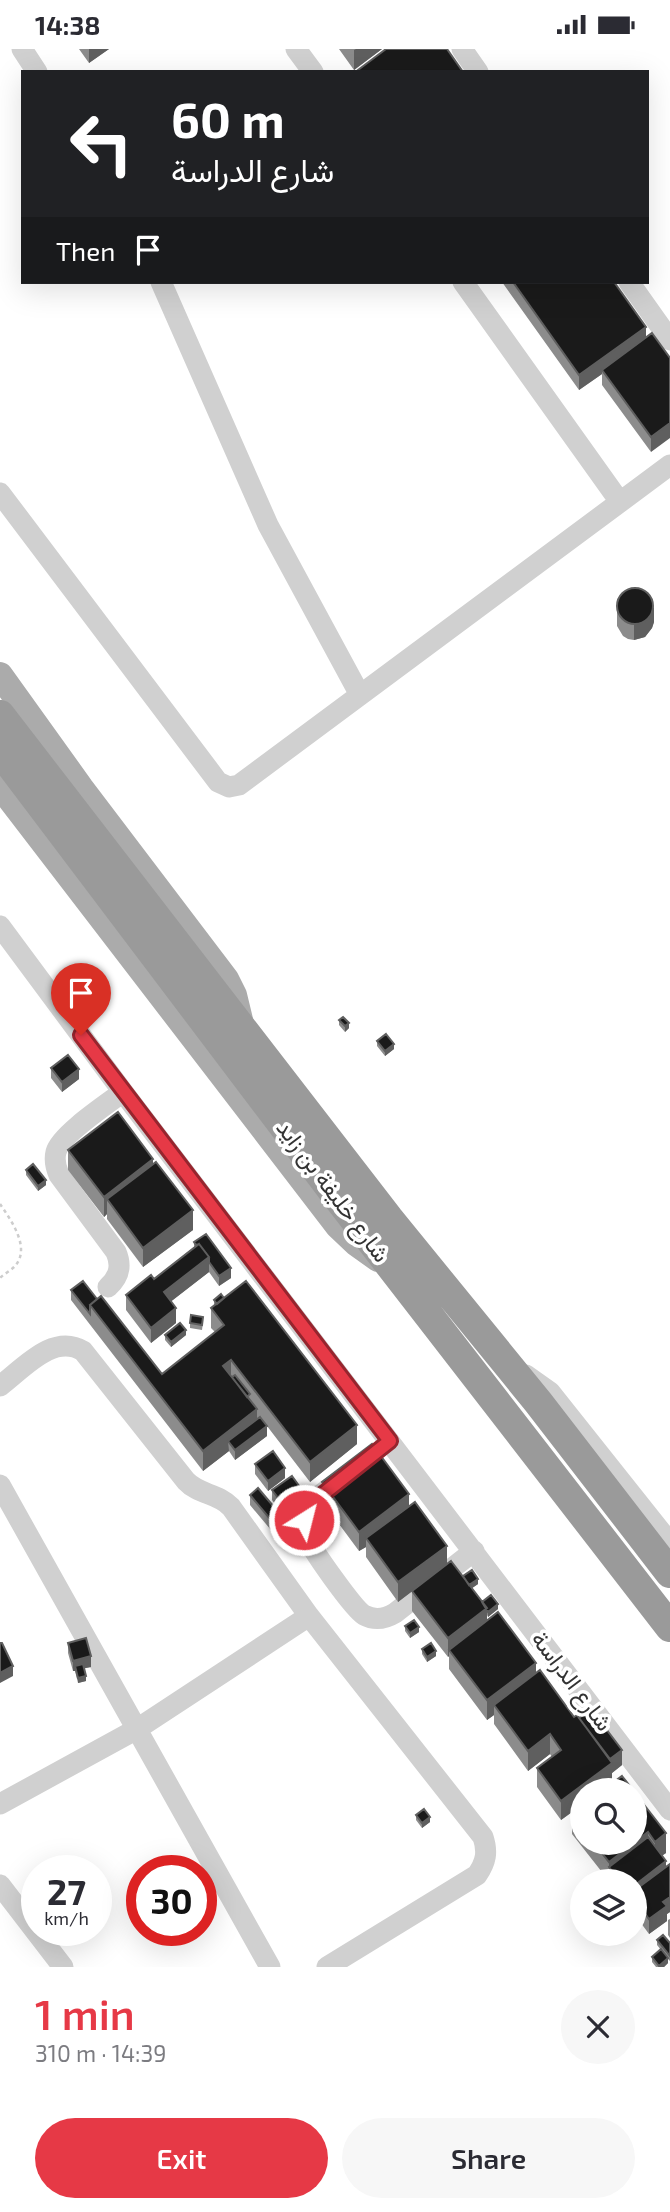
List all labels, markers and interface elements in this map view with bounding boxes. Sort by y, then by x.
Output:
text: 14:38 [35,9,100,40]
text: 60 m [171,89,285,148]
icon: left [56,98,147,189]
text: شارع الدراسة [171,150,334,188]
icon: arrive [129,231,167,269]
text: Then [56,235,115,266]
pin [51,963,111,1035]
icon: arrive [62,974,100,1012]
street label: شارع خليفة بن زايد [269,1114,396,1269]
position arrow [267,1483,341,1557]
street label: شارع الدراسة [524,1625,619,1737]
map controls [570,1778,647,1946]
button: search [570,1778,647,1855]
speed limit sign: 30 [126,1855,217,1946]
button: layers [570,1869,647,1946]
text: 27 [47,1870,86,1912]
text: km/h [44,1907,89,1929]
text: 1 min [35,1988,135,2038]
button: close [561,1990,635,2064]
text: 310 m · 14:39 [35,2039,166,2067]
button: Exit [35,2118,328,2198]
button: Share [342,2118,635,2198]

